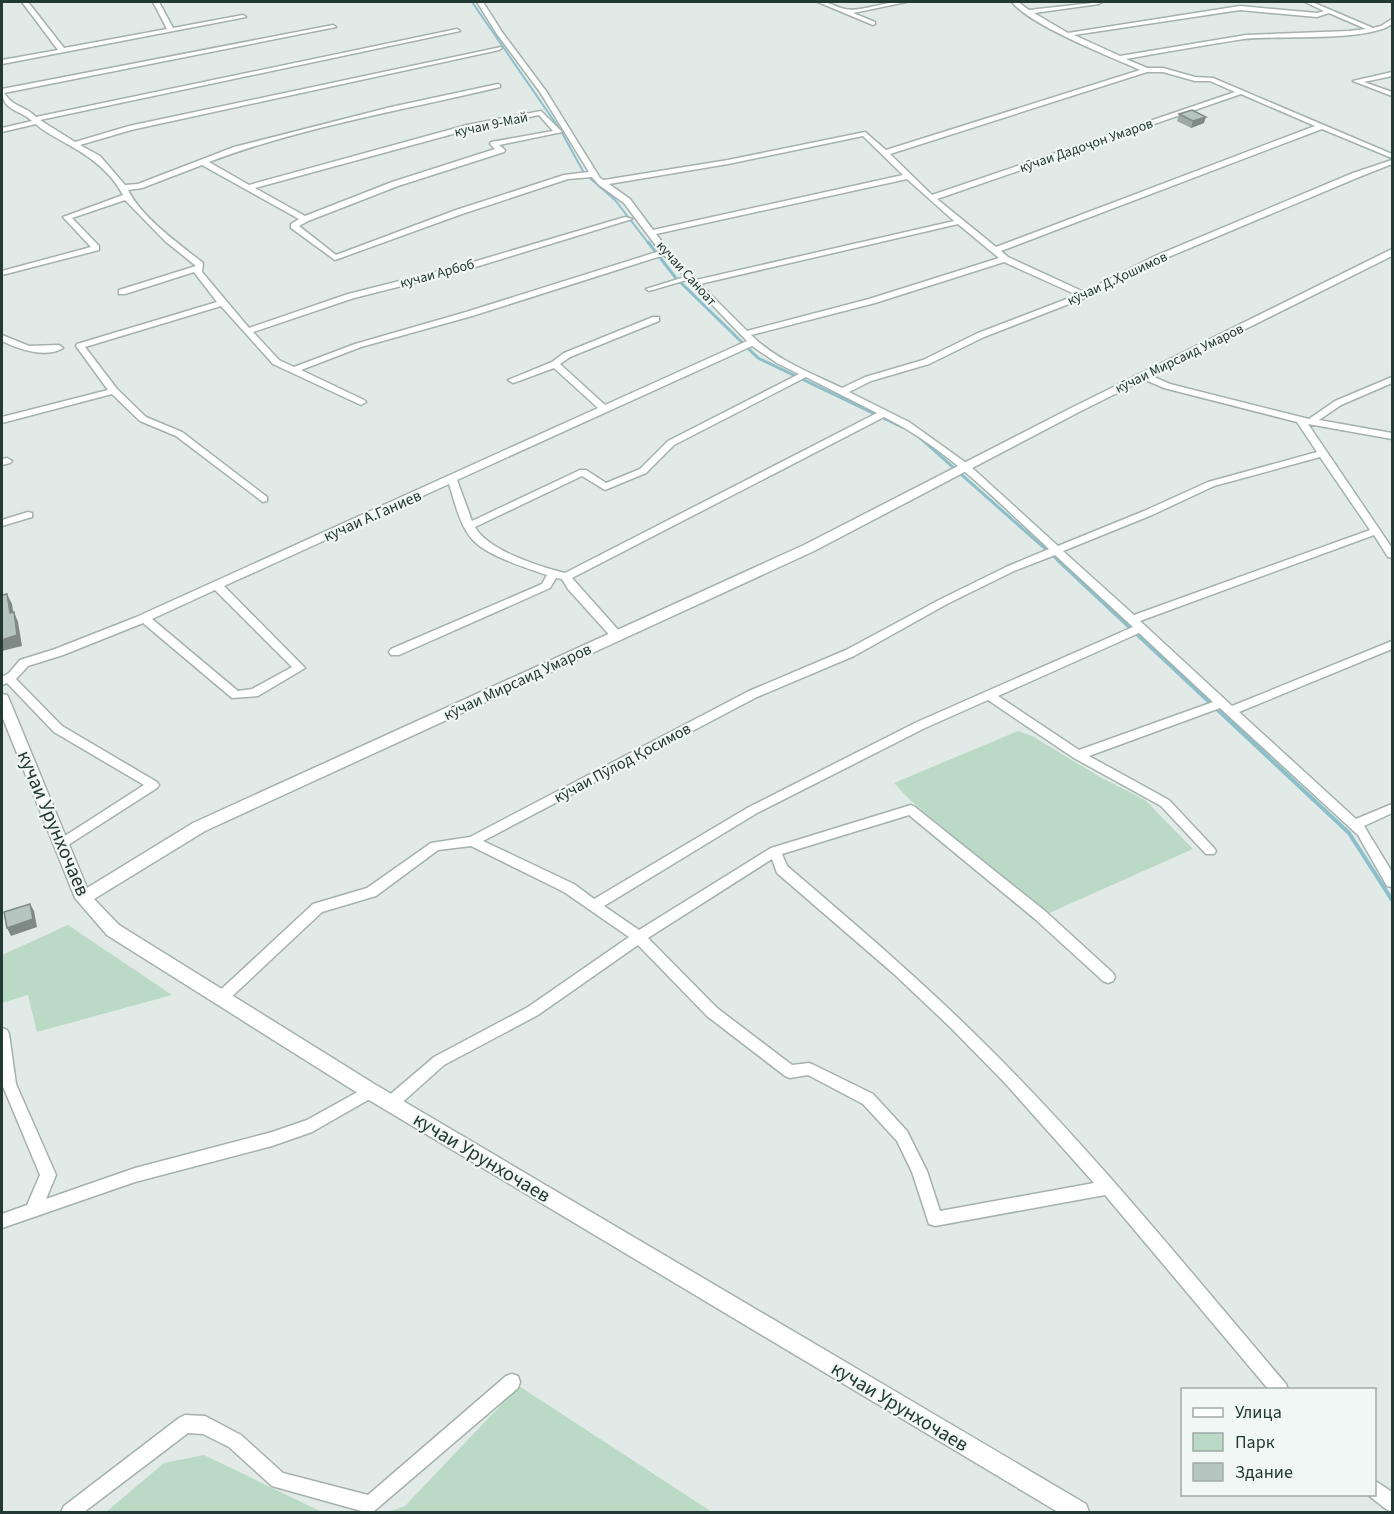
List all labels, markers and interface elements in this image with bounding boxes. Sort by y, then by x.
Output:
street label: кучаи 9-Май [453,107,530,143]
street label: кӯчаи Дадоҷон Умаров [1017,114,1156,178]
street label: кучаи Саноат [651,237,721,311]
street label: кӯчаи Д.Ҳошимов [1064,247,1171,311]
street label: кучаи Арбоб [398,254,477,294]
street label: кӯчаи Мирсаид Умаров [1112,319,1247,399]
street label: кучаи А.Ганиев [320,485,425,547]
street label: кӯчаи Мирсаид Умаров [440,638,595,726]
street label: кӯчаи Пӯлод Қосимов [550,717,695,808]
street label: кучаи Урунхочаев [10,746,96,901]
street label: кучаи Урунхочаев [408,1106,555,1210]
street label: кучаи Урунхочаев [826,1355,973,1459]
legend [1181,1388,1376,1496]
text: Улица [1235,1400,1282,1425]
text: Парк [1235,1430,1275,1455]
text: Здание [1235,1460,1293,1485]

